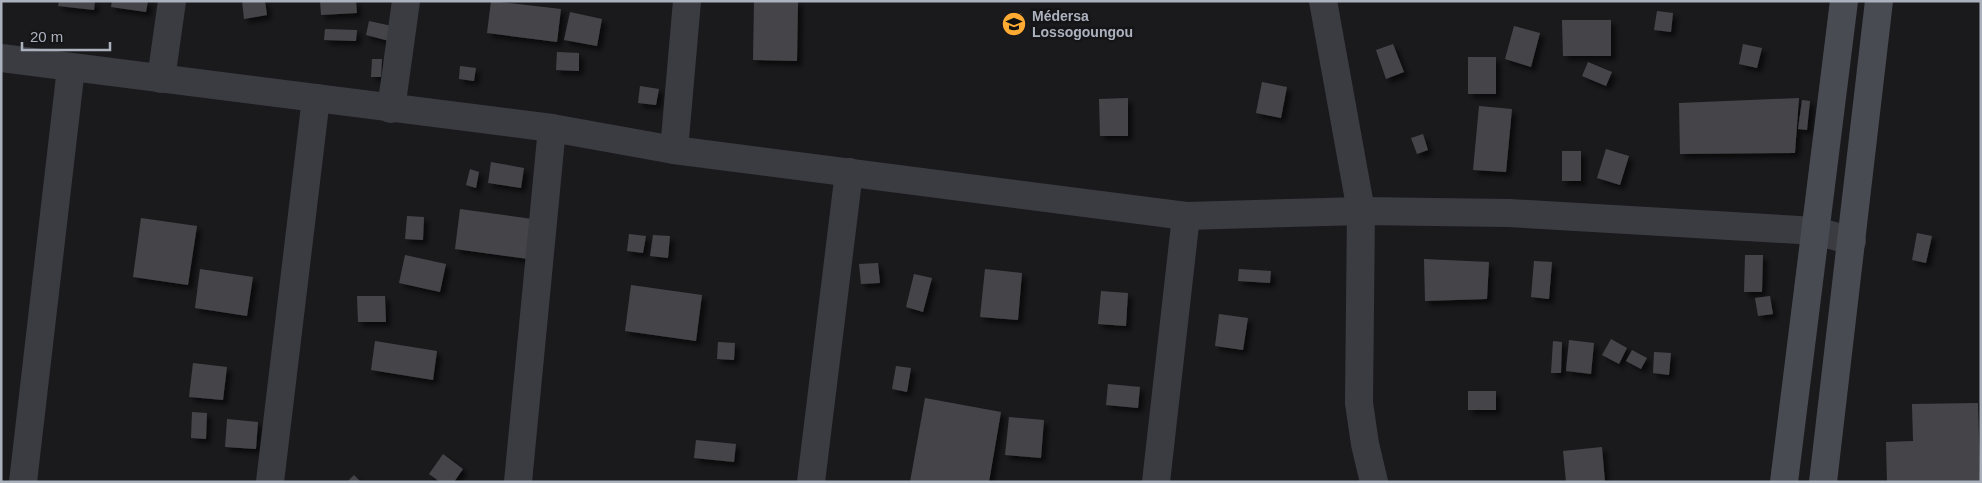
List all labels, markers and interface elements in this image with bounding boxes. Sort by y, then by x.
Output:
place label: Médersa Lossogoungou [1032,8,1133,40]
school or university icon: Médersa Lossogoungou [1001,11,1027,37]
scale bar [22,20,110,52]
text: 20 m [30,28,63,45]

